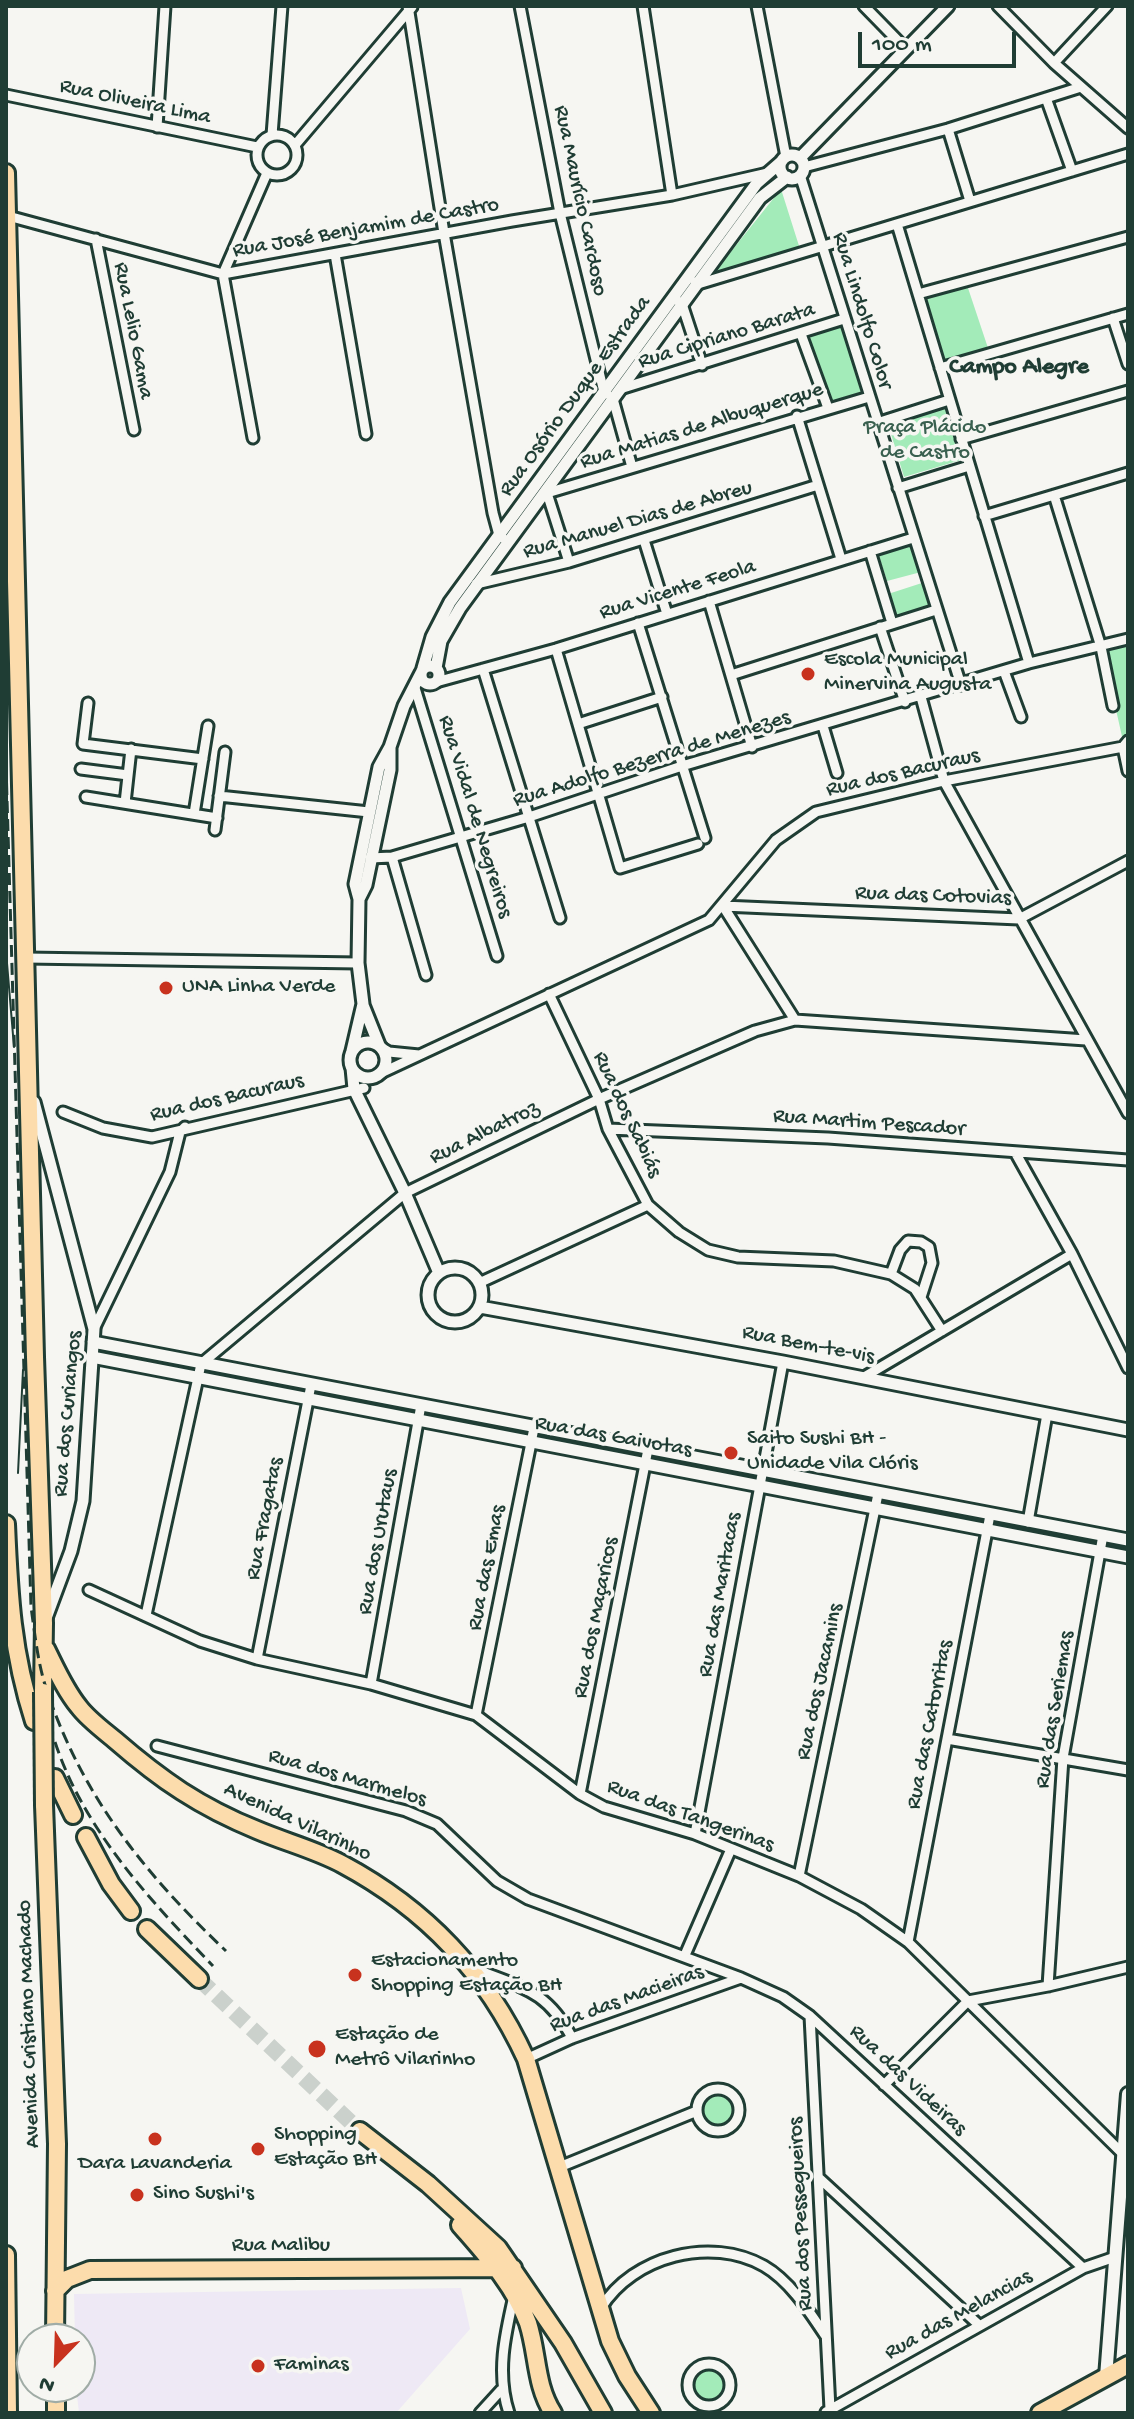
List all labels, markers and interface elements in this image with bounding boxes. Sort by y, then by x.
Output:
scale bar [862,16,1020,66]
text: 100 m [872,31,932,60]
street label: Rua Oliveira Lima [57,74,213,132]
street label: Rua Maurício Cardoso [546,103,612,299]
street label: Rua José Benjamim de Castro [231,193,501,265]
street label: Rua Lindolfo Color [825,229,897,393]
street label: Rua Lelio Gama [106,260,158,402]
street label: Rua Osório Duque Estrada [494,291,658,503]
street label: Rua Cipriano Barata [635,298,819,376]
district label: Campo Alegre [949,354,1089,382]
street label: Rua Matias de Albuquerque [577,377,827,477]
park label: Praça Plácido de Castro [864,416,986,468]
street label: Rua Manuel Dias de Abreu [520,476,756,566]
street label: Rua Vicente Feola [597,555,759,627]
place label: Escola Municipal Minervina Augusta [824,648,991,700]
marker: Escola Municipal Minervina Augusta [799,665,817,683]
street label: Rua Adolfo Bezerra de Menezes [510,705,794,815]
street label: Rua Vidal de Negreiros [431,713,517,921]
street label: Rua dos Bacuraus [824,744,982,804]
street label: Rua das Cotovias [854,881,1012,913]
place label: UNA Linha Verde [182,975,335,1001]
marker: UNA Linha Verde [157,979,175,997]
street label: Rua dos Sabiás [585,1048,667,1182]
street label: Rua dos Bacuraus [148,1069,306,1129]
street label: Rua Albatroz [426,1096,544,1172]
street label: Rua Martim Pescador [772,1104,966,1144]
street label: Rua Bem-te-vis [740,1320,876,1372]
street label: Rua dos Curiangos [49,1330,89,1498]
street label: Rua das Gaivotas [532,1411,694,1465]
place label: Saito Sushi BH - Unidade Vila Clóris [747,1427,918,1478]
marker: Saito Sushi BH - Unidade Vila Clóris [722,1444,740,1462]
street label: Rua Fragatas [241,1455,291,1583]
street label: Rua dos Urutaus [353,1467,405,1617]
street label: Rua das Emas [463,1503,513,1633]
street label: Rua das Maritacas [694,1511,748,1679]
street label: Rua dos Maçaricos [568,1535,626,1701]
street label: Rua dos Jacamins [792,1601,850,1763]
street label: Rua das Seriemas [1031,1629,1081,1791]
street label: Rua das Catorritas [902,1638,960,1812]
street label: Rua dos Marmelos [265,1744,429,1814]
street label: Rua das Tangerinas [603,1774,777,1860]
street label: Avenida Vilarinho [219,1777,375,1869]
street label: Avenida Cristiano Machado [12,1899,48,2149]
place label: Estacionamento Shopping Estação BH [371,1949,562,2000]
street label: Rua das Macieiras [547,1960,707,2040]
marker: Estacionamento Shopping Estação BH [346,1966,364,1984]
street label: Rua das Videiras [842,2020,972,2142]
place label: Estação de Metrô Vilarinho [335,2023,475,2074]
marker: Estação de Metrô Vilarinho [306,2038,328,2060]
street label: Rua dos Pessegueiros [784,2116,820,2312]
place label: Shopping Estação BH [274,2123,377,2174]
marker: Dara Lavanderia [146,2130,164,2148]
marker: Shopping Estação BH [249,2140,267,2158]
place label: Dara Lavanderia [78,2152,232,2178]
place label: Sino Sushi's [153,2182,254,2208]
marker: Sino Sushi's [128,2186,146,2204]
street label: Rua Malibu [232,2234,330,2260]
street label: Rua das Melancias [881,2265,1037,2367]
north arrow [16,2323,96,2403]
place label: Faminas [274,2353,349,2379]
marker: Faminas [249,2357,267,2375]
text: N [36,2368,59,2398]

